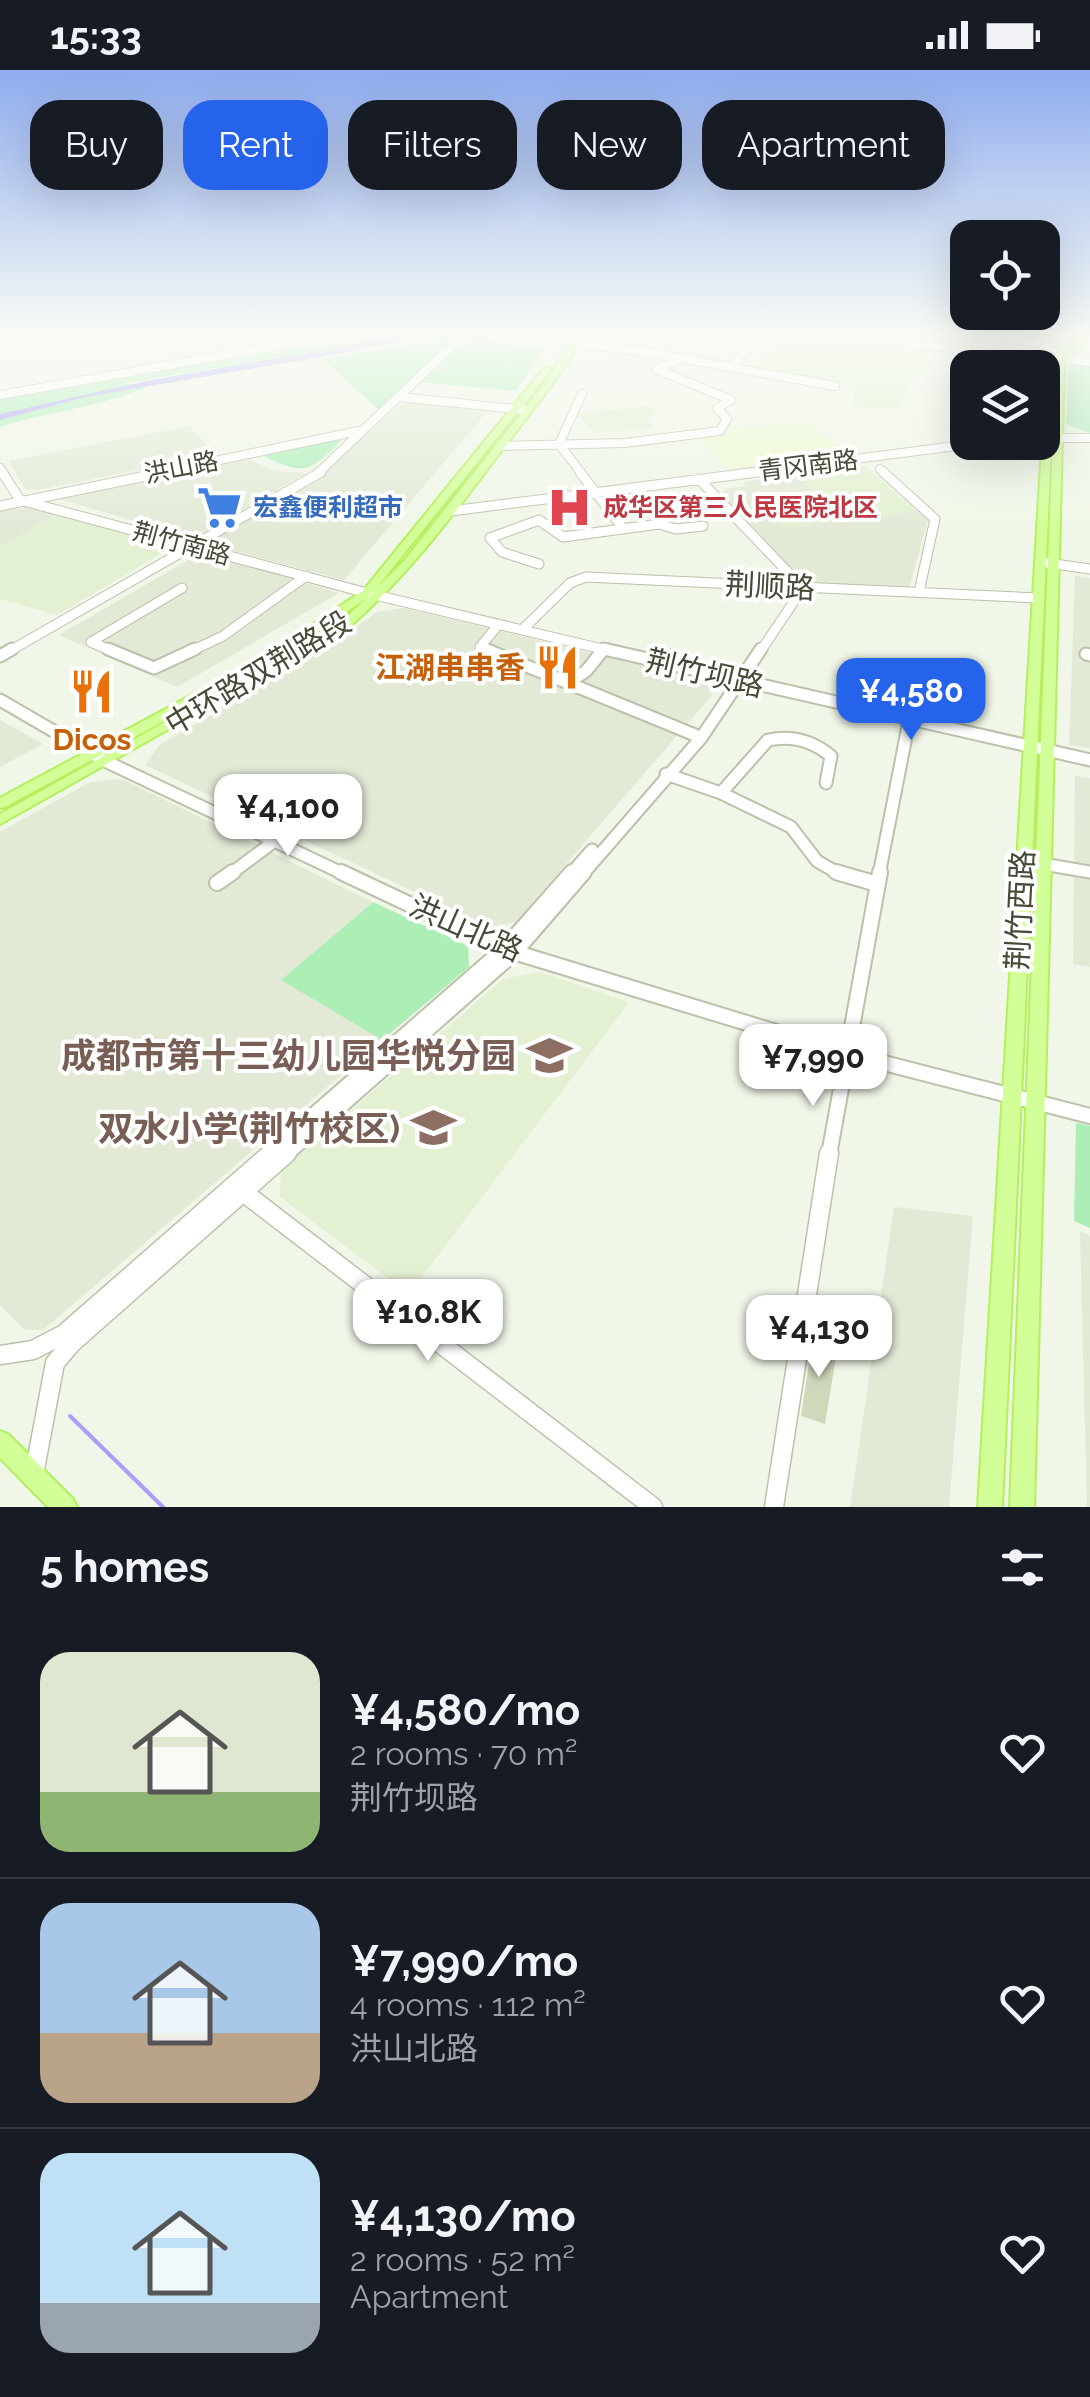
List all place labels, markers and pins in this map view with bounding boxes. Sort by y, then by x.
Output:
supermarket icon: 宏鑫便利超市 [196,483,244,531]
hospital icon: 成华区第三人民医院北区 [546,483,594,531]
place label: 宏鑫便利超市 [253,492,403,522]
place label: 成华区第三人民医院北区 [603,492,878,522]
restaurant icon: 江湖串串香 [534,643,582,691]
place label: 江湖串串香 [375,650,525,685]
pin: ¥4,580 [830,658,992,743]
restaurant icon: Dicos [68,668,116,716]
place label: Dicos [53,722,131,757]
pin: ¥4,100 [207,774,369,859]
pin: ¥7,990 [732,1024,894,1109]
school or university icon: 成都市第十三幼儿园华悦分园 [525,1031,573,1079]
place label: 成都市第十三幼儿园华悦分园 [61,1035,516,1076]
school or university icon: 双水小学(荆竹校区) [409,1104,457,1152]
place label: 双水小学(荆竹校区) [98,1108,400,1149]
pin: ¥10.8K [347,1279,509,1364]
pin: ¥4,130 [738,1295,900,1380]

